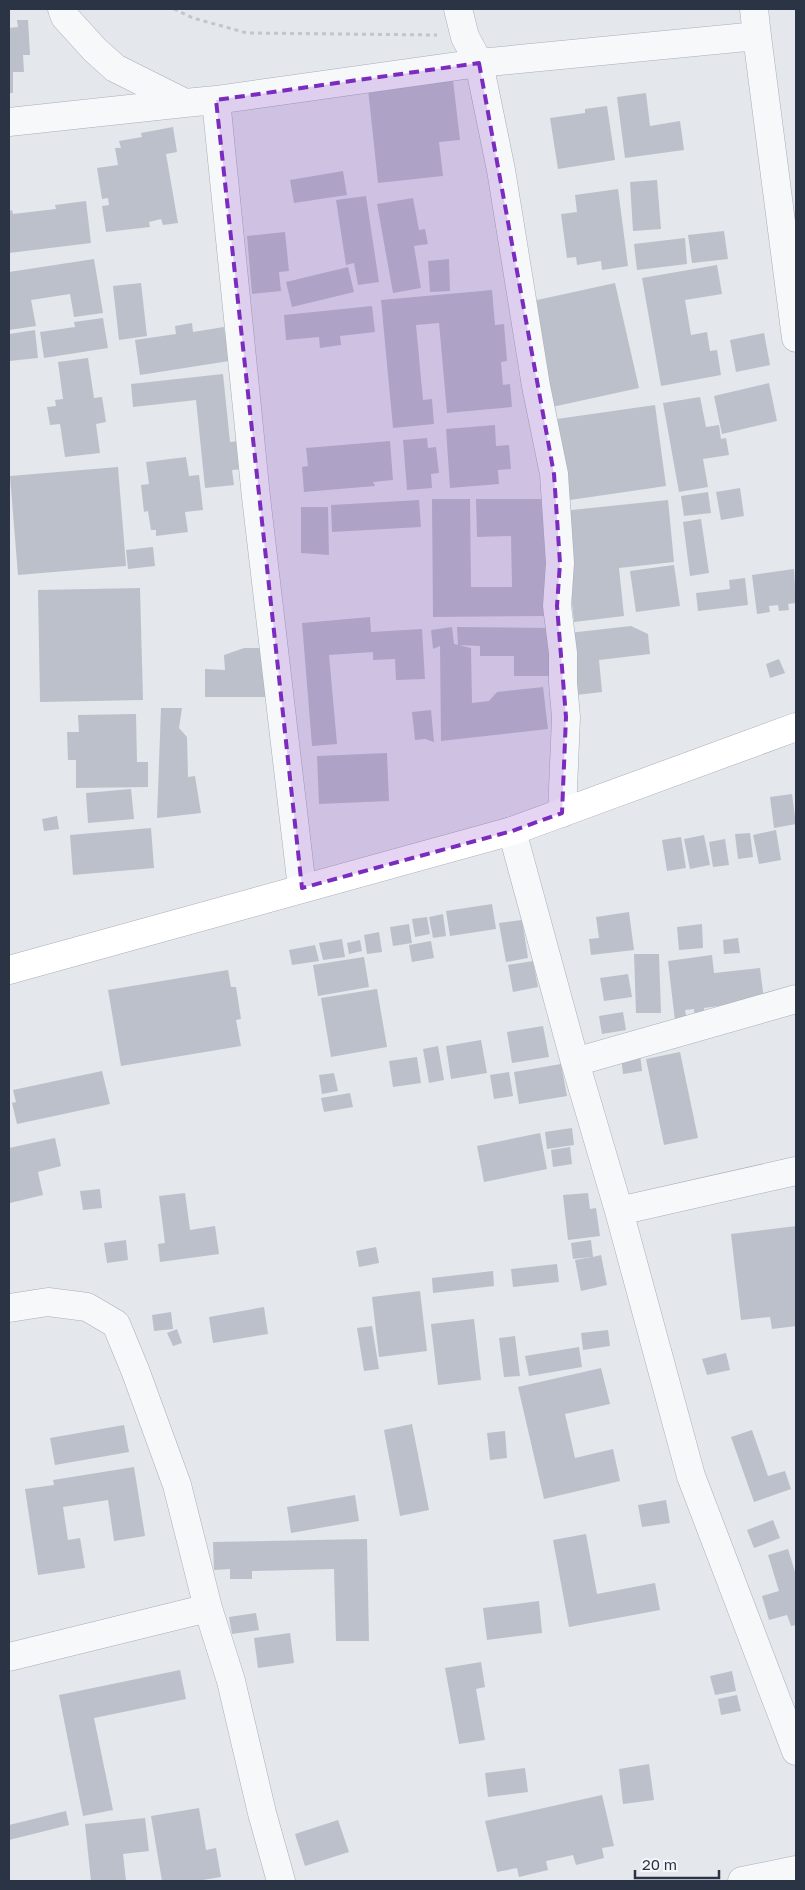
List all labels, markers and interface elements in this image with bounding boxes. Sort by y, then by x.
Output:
scale bar [635,1848,719,1880]
text: 20 m [642,1855,677,1873]

